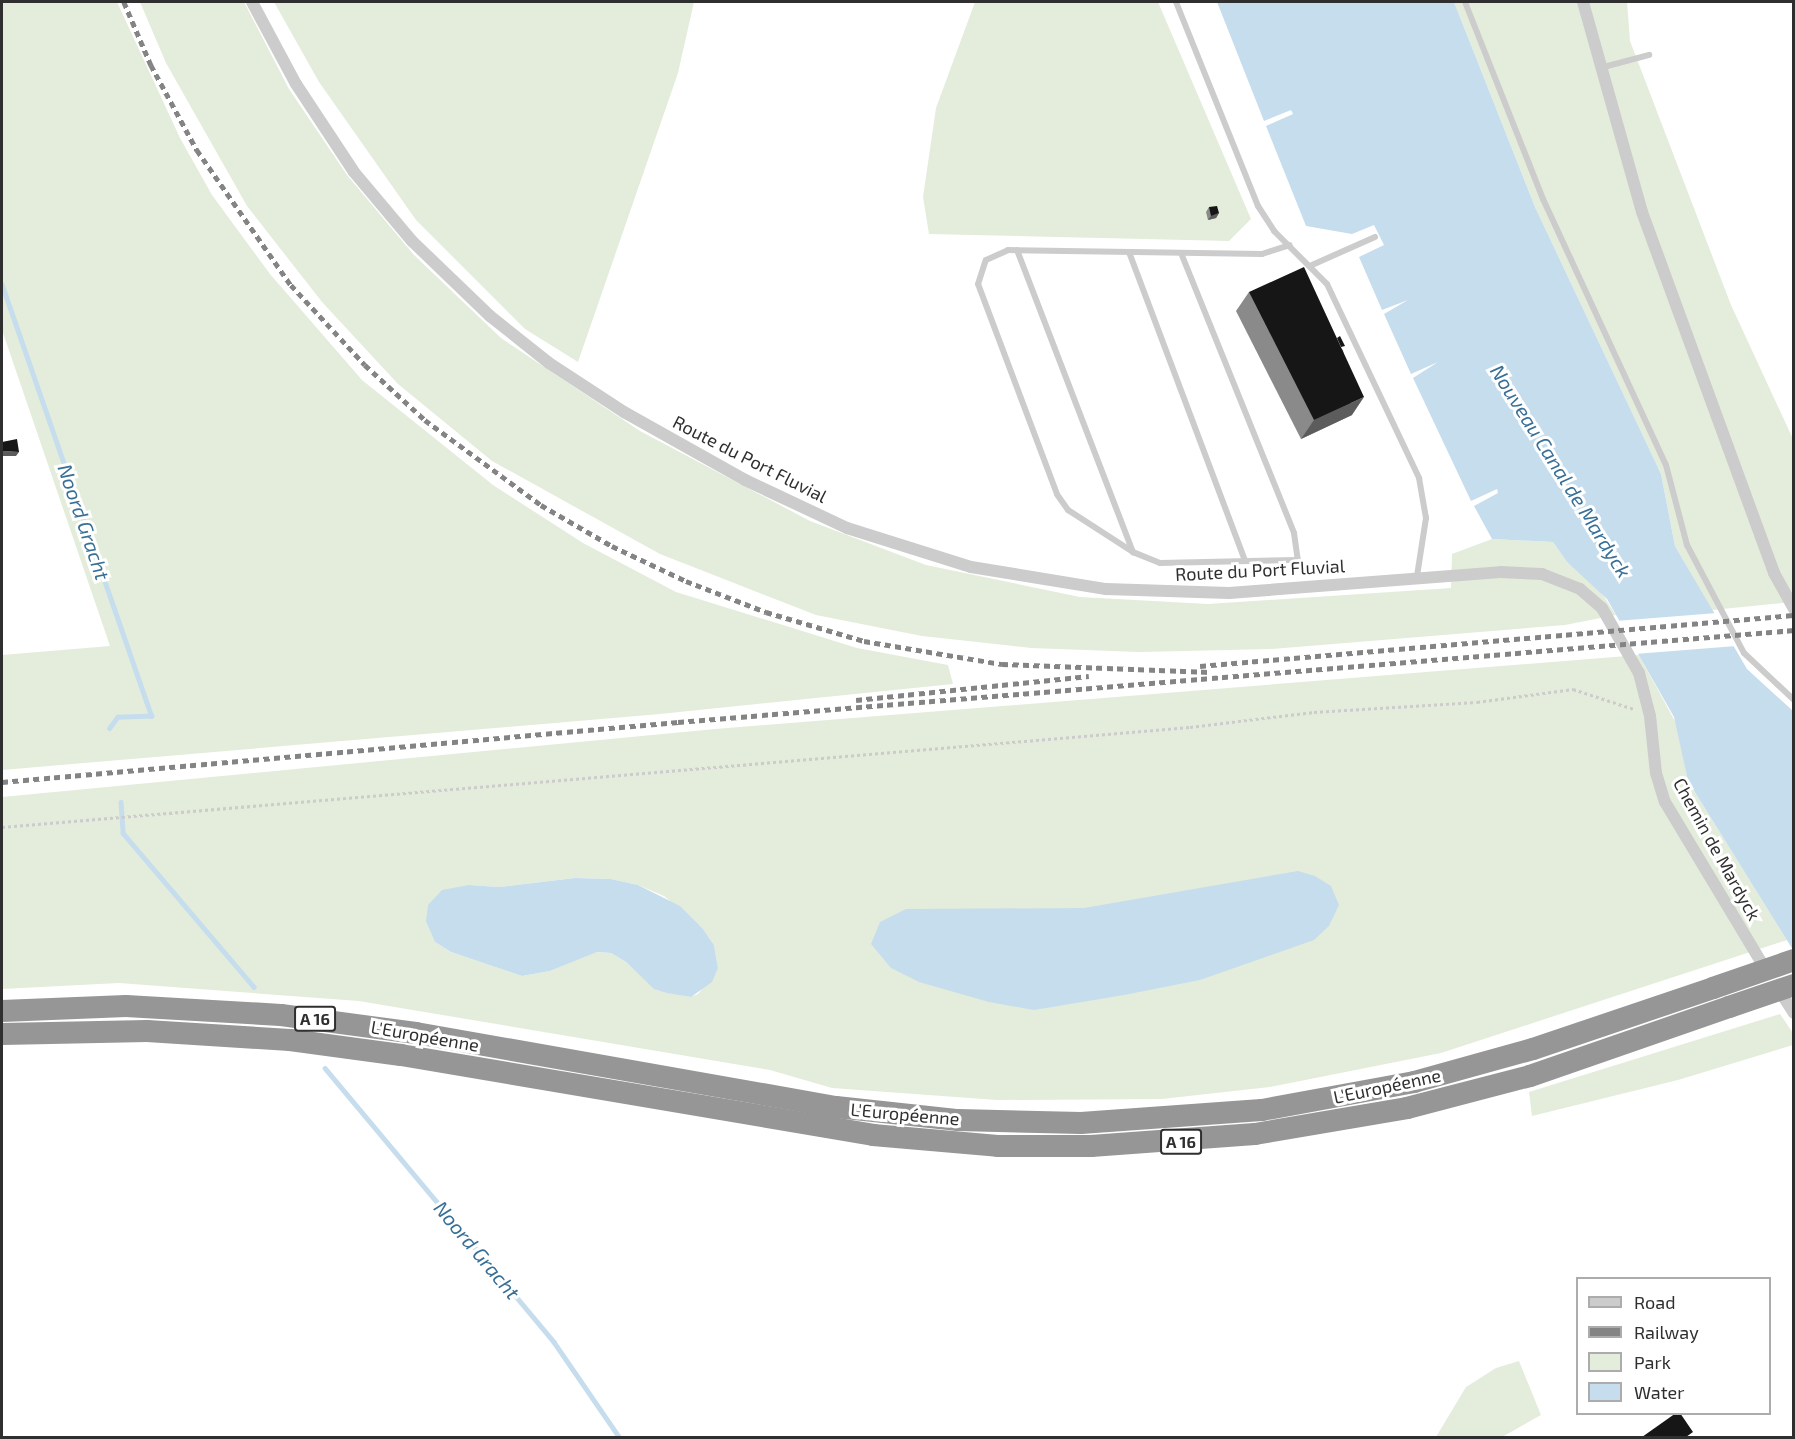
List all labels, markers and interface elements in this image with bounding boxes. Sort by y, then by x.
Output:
water label: Nouveau Canal de Mardyck [1485,360,1637,582]
street label: Route du Port Fluvial [669,411,831,507]
water label: Noord Gracht [53,461,115,583]
street label: Route du Port Fluvial [1175,555,1345,585]
street label: Chemin de Mardyck [1669,774,1765,924]
road number: A 16 [292,1006,338,1032]
street label: L'Européenne [369,1016,481,1056]
street label: L'Européenne [1331,1064,1443,1108]
street label: L'Européenne [850,1098,960,1130]
road number: A 16 [1158,1129,1204,1155]
water label: Noord Gracht [429,1196,525,1304]
legend [1576,1277,1771,1415]
text: Road [1634,1291,1675,1313]
text: Railway [1634,1321,1699,1343]
text: Park [1634,1351,1671,1373]
text: Water [1634,1381,1684,1403]

